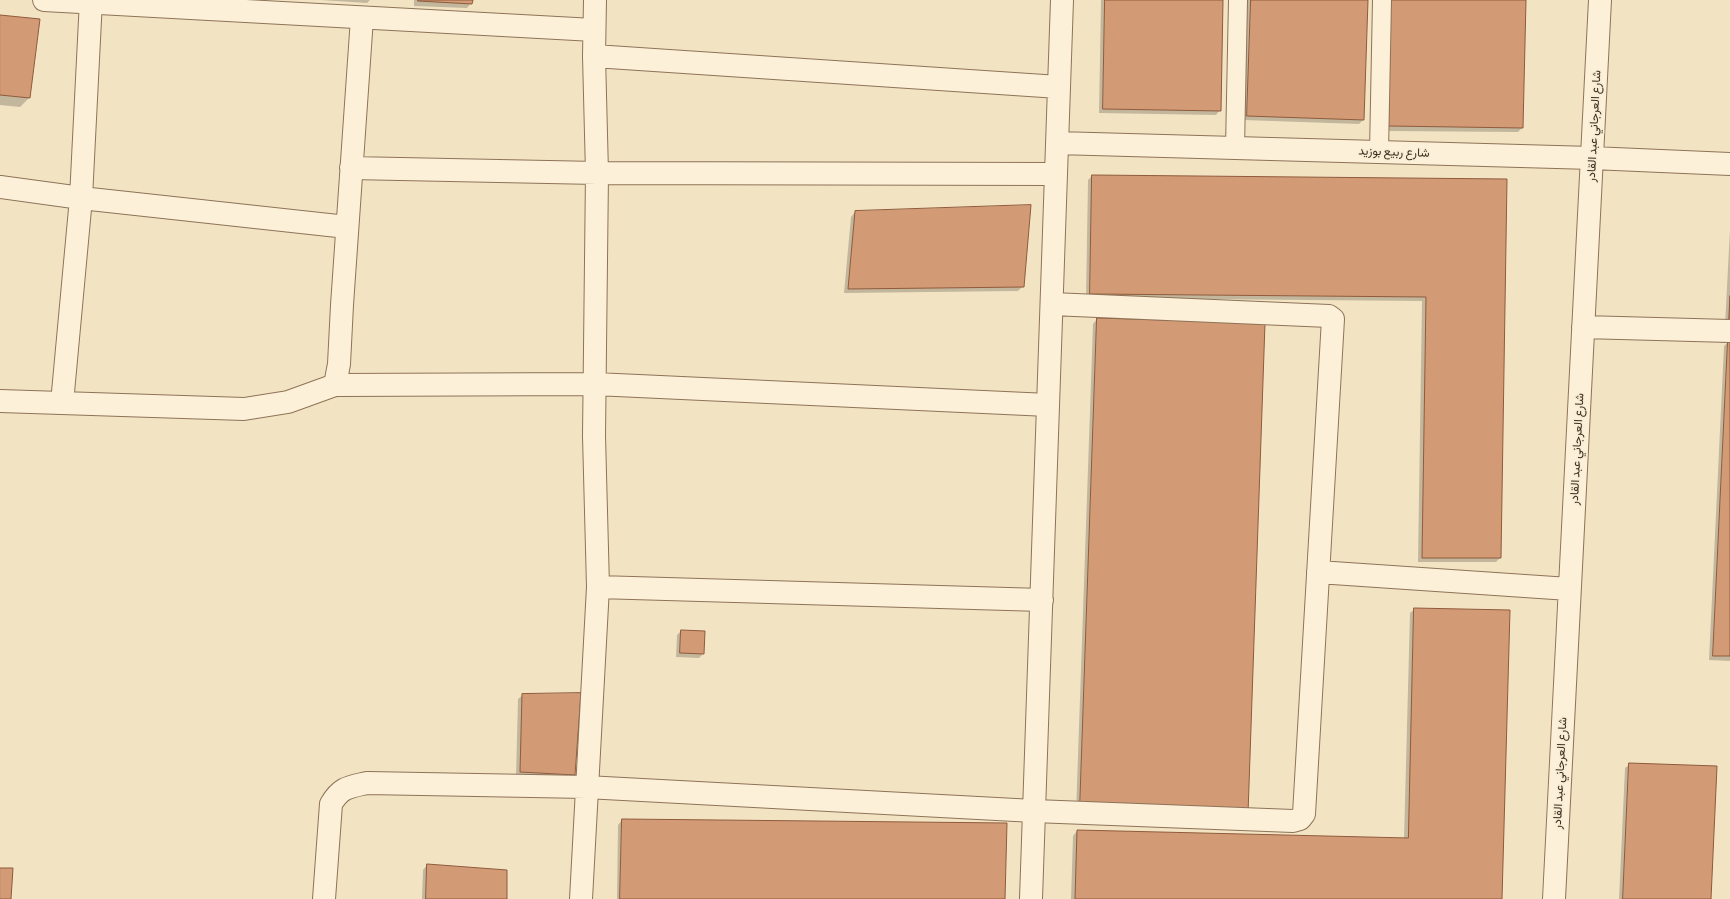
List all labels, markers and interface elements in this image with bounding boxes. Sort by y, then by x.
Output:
street label: شارع العرجاني عبد القادر [1584,70,1604,182]
street label: شارع ربيع بوزيد [1358,144,1430,160]
street label: شارع العرجاني عبد القادر [1567,393,1587,505]
street label: شارع العرجاني عبد القادر [1550,717,1570,829]

